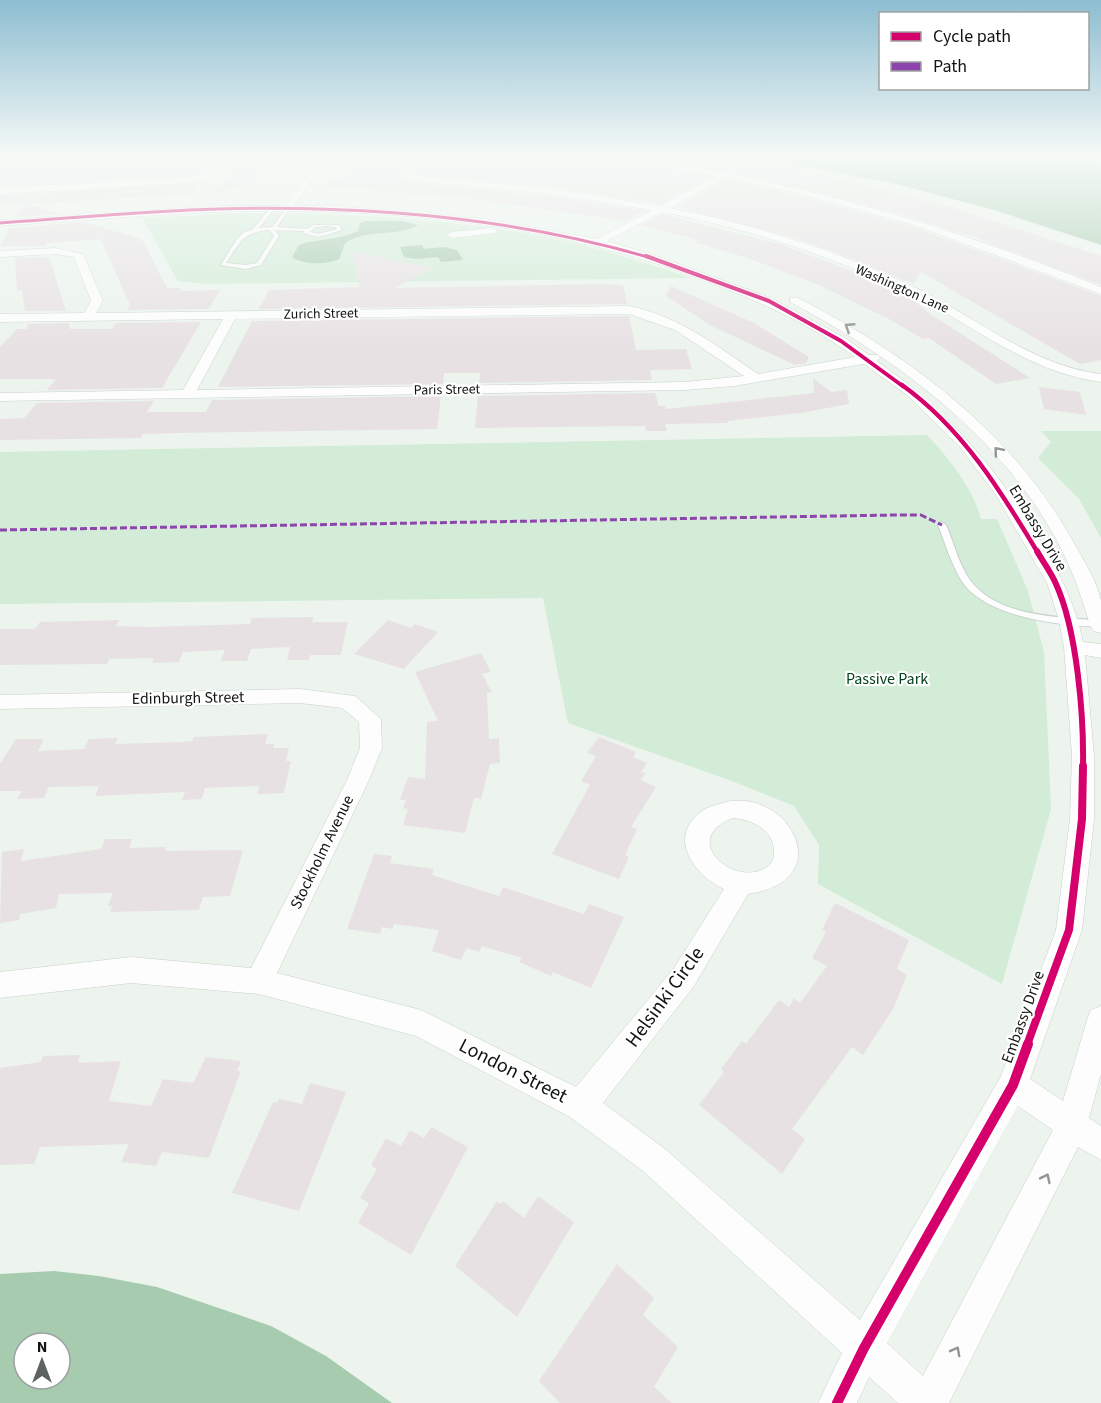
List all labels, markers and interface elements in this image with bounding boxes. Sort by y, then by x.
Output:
legend [879,12,1089,90]
text: Cycle path [933,24,1011,49]
text: Path [933,54,967,79]
street label: Washington Lane [852,259,952,319]
street label: Zurich Street [283,303,359,325]
one-way arrow [845,323,856,334]
street label: Paris Street [414,379,481,401]
one-way arrow [994,447,1005,458]
street label: Embassy Drive [1004,481,1072,575]
park label: Passive Park [846,668,928,690]
street label: Edinburgh Street [131,686,245,710]
street label: Stockholm Avenue [285,791,359,913]
street label: Helsinki Circle [619,941,711,1053]
street label: Embassy Drive [996,968,1050,1066]
street label: London Street [454,1032,572,1110]
one-way arrow [1038,1173,1050,1184]
north arrow [12,1331,72,1391]
text: N [37,1336,47,1358]
one-way arrow [949,1347,960,1358]

